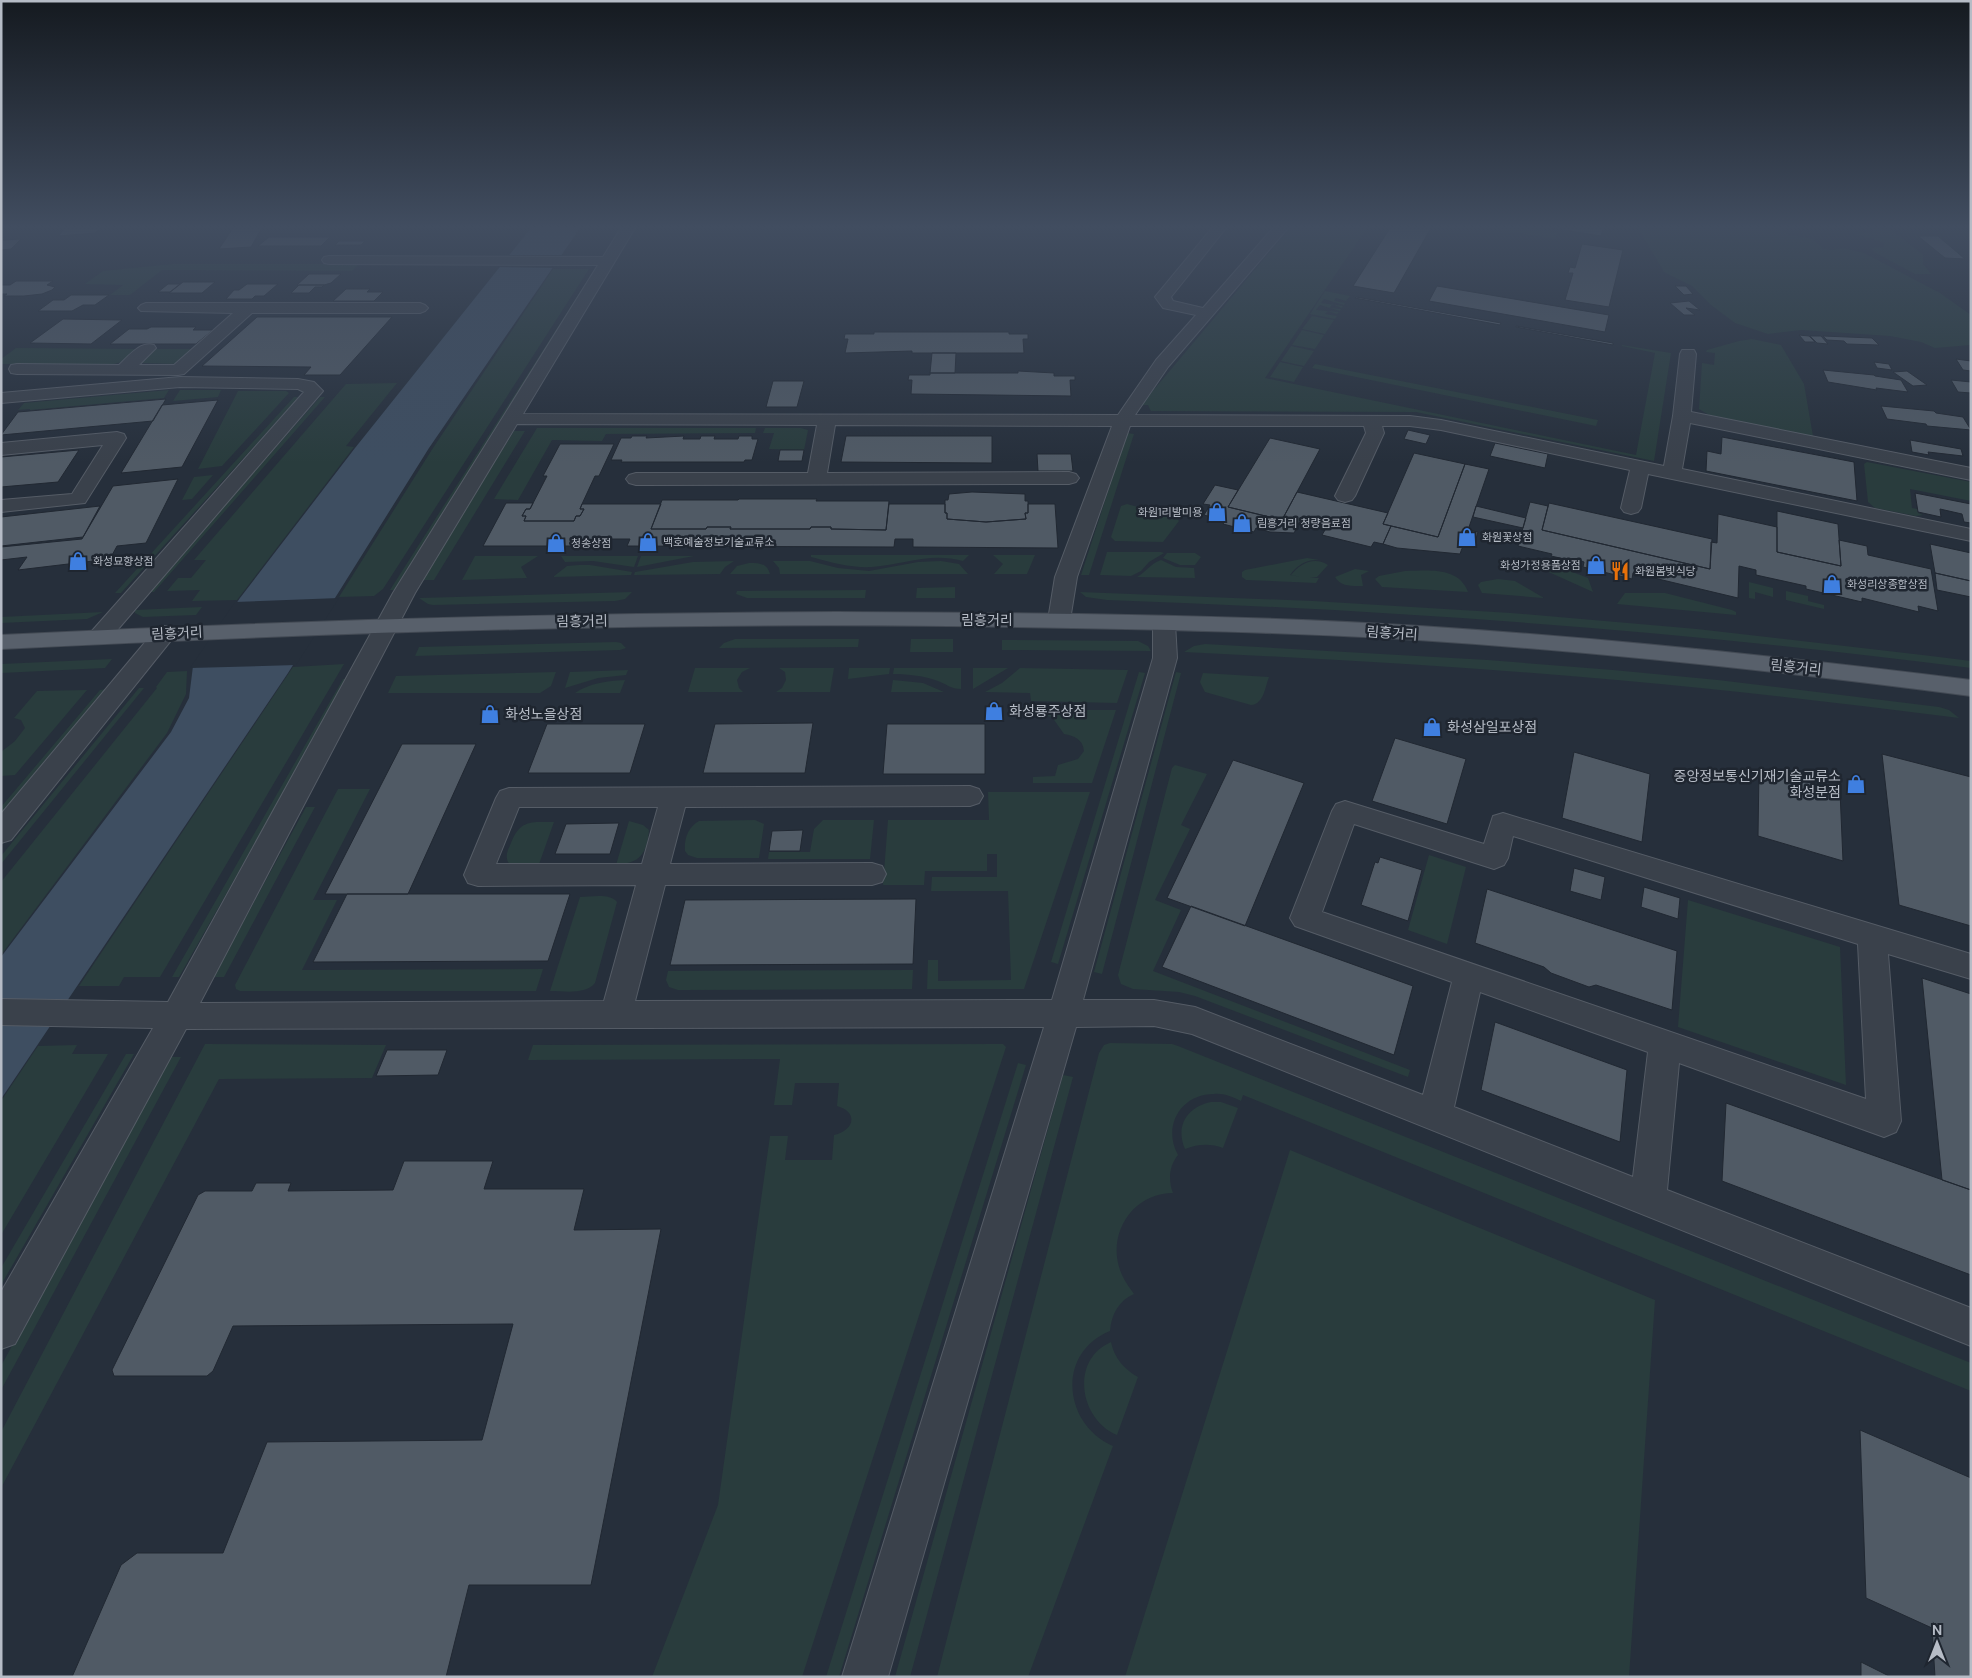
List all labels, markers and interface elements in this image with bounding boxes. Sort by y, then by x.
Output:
shop icon: 화원1리발미용 [1206,501,1228,523]
place label: 화원1리발미용 [1138,505,1202,519]
shop icon: 림흥거리 청량음료점 [1231,512,1253,534]
place label: 림흥거리 청량음료점 [1257,516,1351,530]
shop icon: 화원꽃상점 [1456,526,1478,548]
place label: 화원꽃상점 [1482,530,1533,544]
shop icon: 백호예술정보기술교류소 [637,531,659,553]
shop icon: 청송상점 [545,532,567,554]
place label: 백호예술정보기술교류소 [663,535,774,549]
place label: 청송상점 [571,536,611,550]
shop icon: 화성묘향상점 [67,550,89,572]
place label: 화성묘향상점 [93,554,154,568]
shop icon: 화성가정용품상점 [1585,554,1607,576]
place label: 화성가정용품상점 [1500,558,1581,572]
restaurant icon: 화원봄빛식당 [1609,560,1631,582]
place label: 화원봄빛식당 [1635,564,1696,578]
shop icon: 화성리상종합상점 [1821,573,1843,595]
place label: 화성리상종합상점 [1847,577,1928,591]
street label: 림흥거리 [961,611,1013,629]
street label: 림흥거리 [556,612,608,630]
street label: 림흥거리 [1366,622,1418,644]
street label: 림흥거리 [151,623,203,643]
street label: 림흥거리 [1769,655,1823,679]
shop icon: 화성룡주상점 [983,700,1005,722]
place label: 화성룡주상점 [1009,702,1086,720]
shop icon: 화성노을상점 [479,703,501,725]
place label: 화성노을상점 [505,705,582,723]
shop icon: 화성삼일포상점 [1421,716,1443,738]
place label: 화성삼일포상점 [1447,718,1537,736]
place label: 중앙정보통신기재기술교류소 화성분점 [1674,767,1841,801]
shop icon: 중앙정보통신기재기술교류소 화성분점 [1845,773,1867,795]
north arrow [1912,1618,1962,1668]
text: N [1932,1621,1942,1639]

